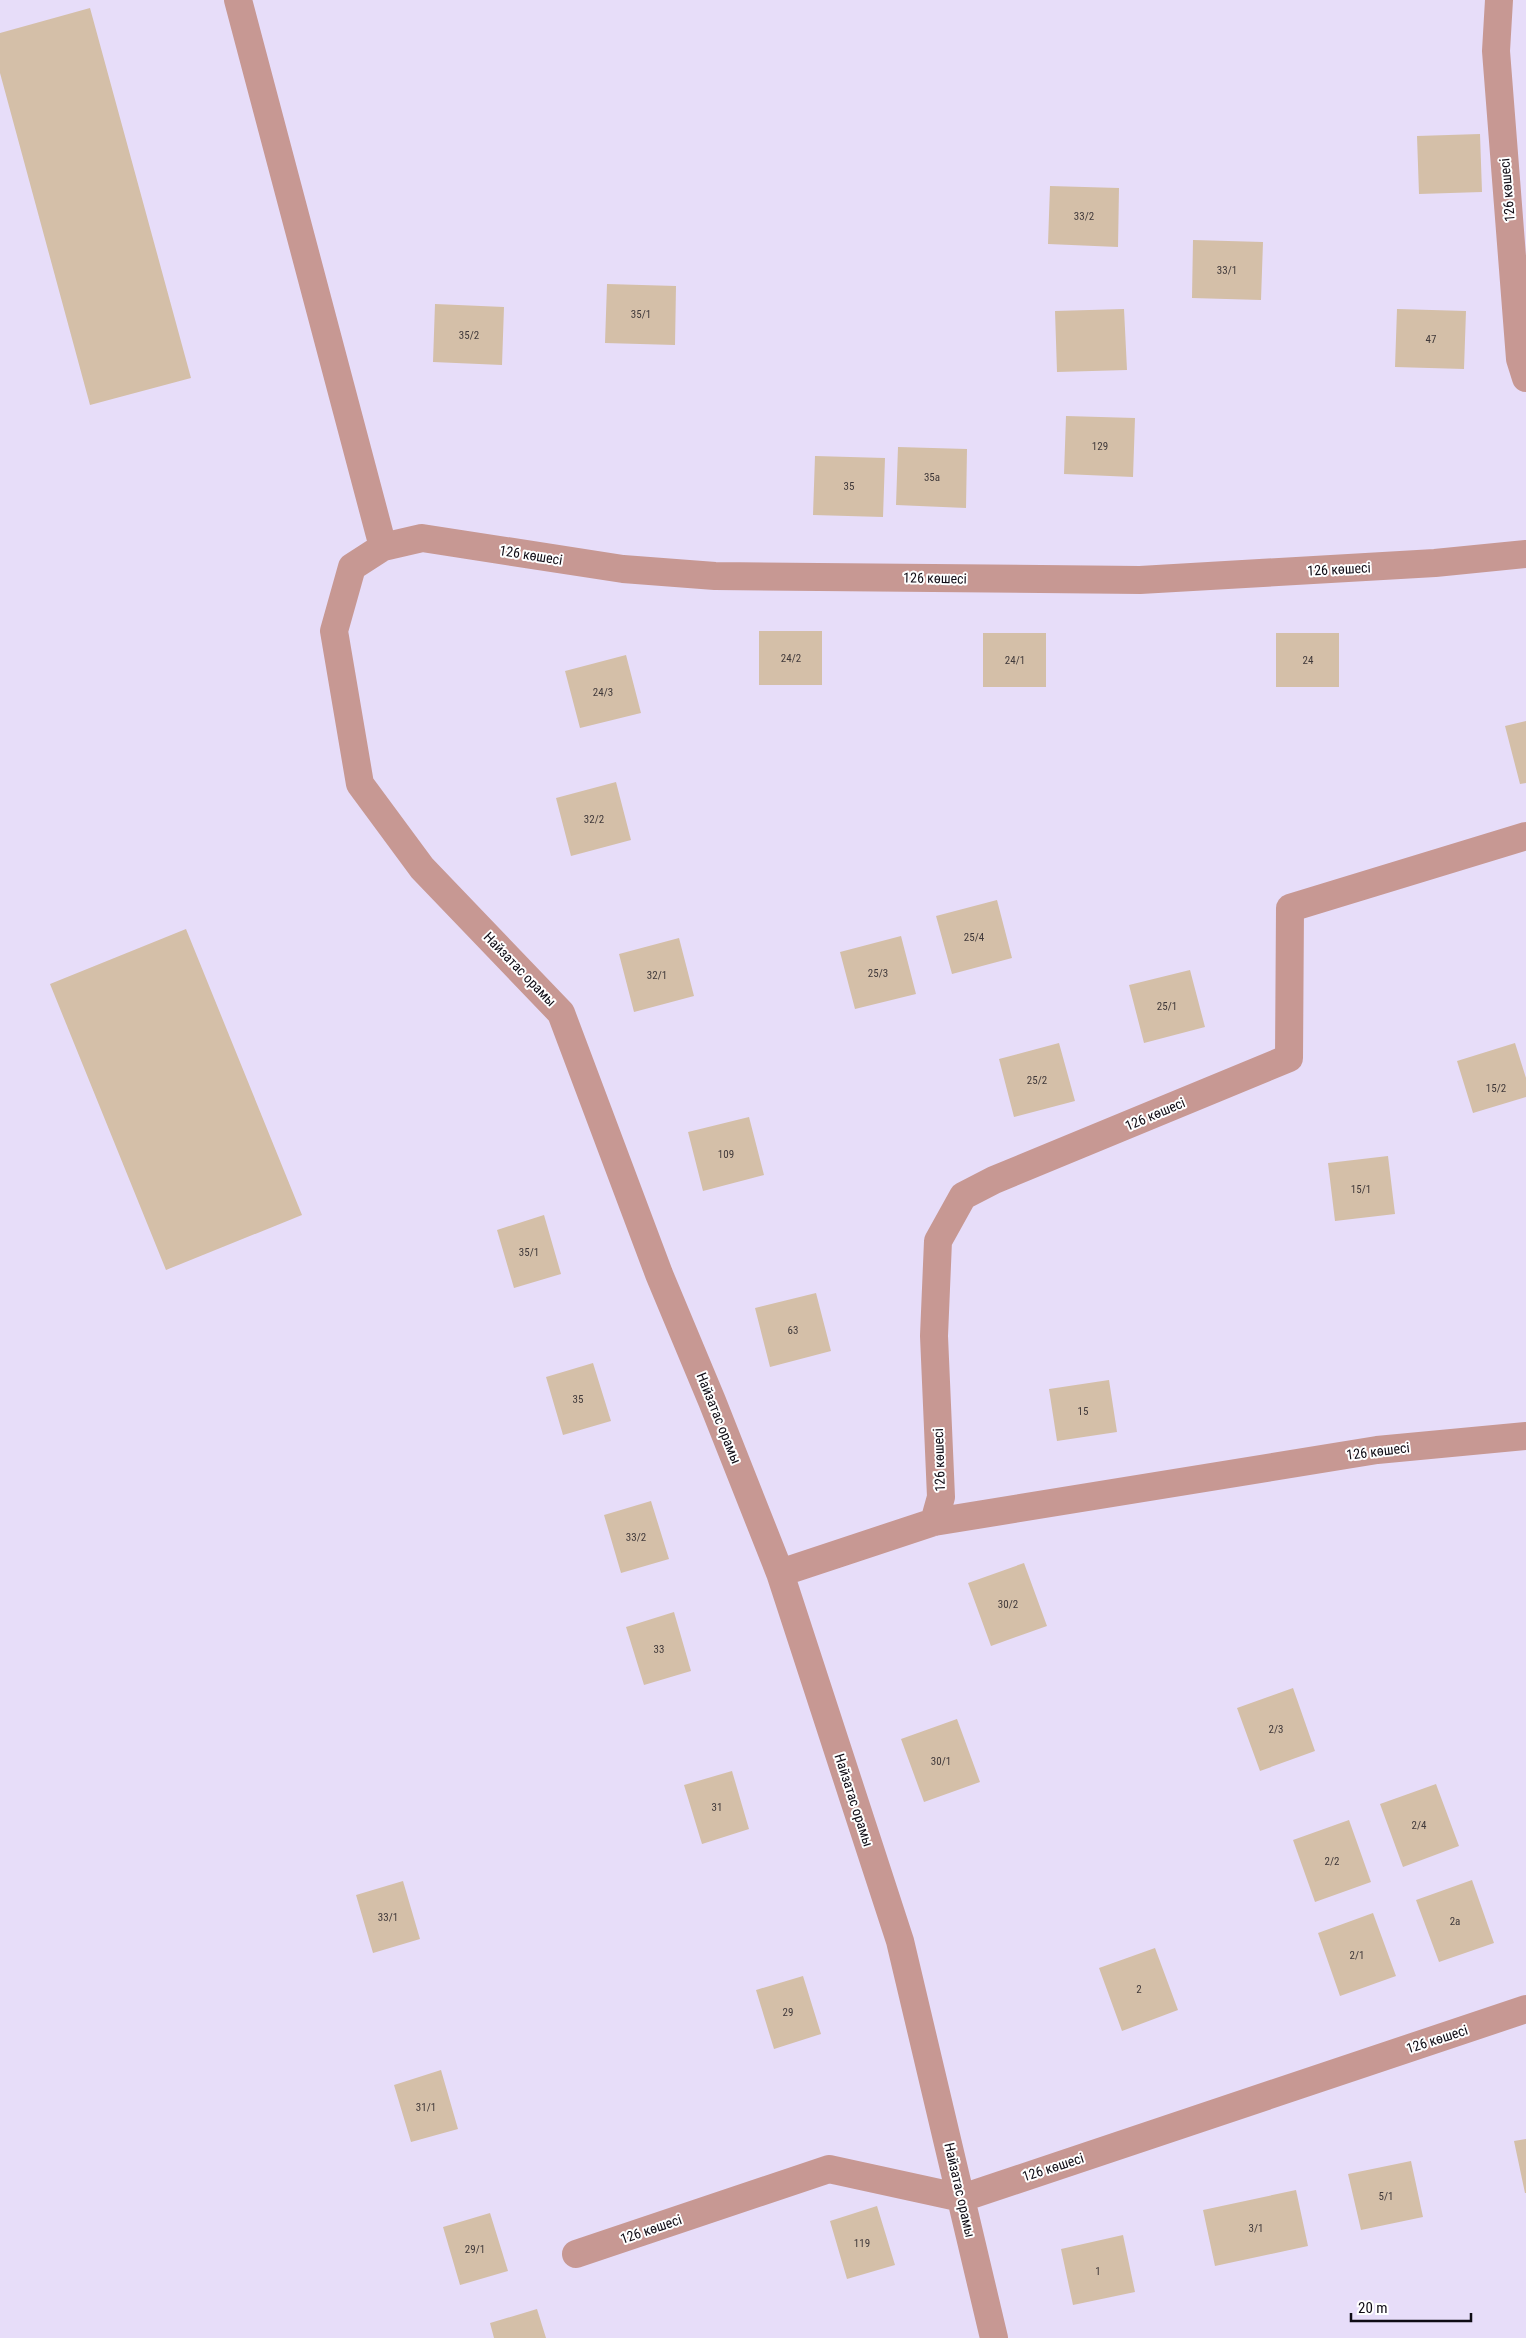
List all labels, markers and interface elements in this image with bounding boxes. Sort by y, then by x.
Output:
street label: 126 көшесі [1496,158,1518,222]
house number: 33/2 [1074,210,1094,223]
house number: 33/1 [1217,264,1237,277]
house number: 35/1 [631,308,651,321]
house number: 35/2 [459,329,479,342]
house number: 47 [1426,333,1436,346]
house number: 129 [1092,440,1108,453]
house number: 35а [924,471,940,484]
house number: 35 [844,480,854,493]
street label: 126 көшесі [498,542,564,568]
street label: 126 көшесі [1307,559,1371,579]
street label: 126 көшесі [903,569,967,587]
house number: 24/2 [781,652,801,665]
house number: 24/1 [1005,654,1025,667]
house number: 24 [1303,654,1314,667]
house number: 24/3 [593,686,613,699]
house number: 32/2 [584,813,604,826]
street label: Найзатас орамы [481,929,559,1009]
house number: 25/4 [964,931,985,944]
house number: 25/3 [868,967,888,980]
house number: 32/1 [647,969,667,982]
house number: 25/1 [1157,1000,1177,1013]
house number: 25/2 [1027,1074,1047,1087]
house number: 15/2 [1486,1082,1506,1095]
street label: 126 көшесі [1123,1094,1187,1134]
house number: 109 [718,1148,734,1161]
house number: 15/1 [1351,1183,1371,1196]
house number: 35/1 [519,1246,539,1259]
house number: 63 [788,1324,798,1337]
street label: Найзатас орамы [693,1370,745,1466]
house number: 35 [573,1393,583,1406]
house number: 15 [1078,1405,1088,1418]
street label: 126 көшесі [930,1428,948,1492]
street label: 126 көшесі [1345,1439,1411,1463]
house number: 33/2 [626,1531,646,1544]
house number: 30/2 [998,1598,1018,1611]
house number: 33 [654,1643,664,1656]
house number: 2/3 [1269,1723,1283,1736]
street label: Найзатас орамы [831,1751,877,1849]
house number: 30/1 [931,1755,951,1768]
house number: 31 [712,1801,722,1814]
house number: 2/4 [1412,1819,1427,1832]
house number: 2/2 [1325,1855,1339,1868]
house number: 33/1 [378,1911,398,1924]
house number: 2а [1450,1915,1460,1928]
house number: 2/1 [1350,1949,1364,1962]
house number: 2 [1136,1983,1142,1996]
house number: 29 [783,2006,793,2019]
street label: 126 көшесі [1404,2022,1470,2056]
house number: 31/1 [416,2101,436,2114]
street label: Найзатас орамы [941,2141,979,2239]
street label: 126 көшесі [1020,2150,1086,2184]
house number: 5/1 [1379,2190,1393,2203]
street label: 126 көшесі [618,2211,684,2247]
house number: 3/1 [1249,2222,1263,2235]
house number: 119 [854,2237,870,2250]
house number: 29/1 [465,2243,485,2256]
house number: 1 [1095,2265,1101,2278]
scale bar [1351,2290,1471,2322]
text: 20 m [1358,2299,1388,2317]

